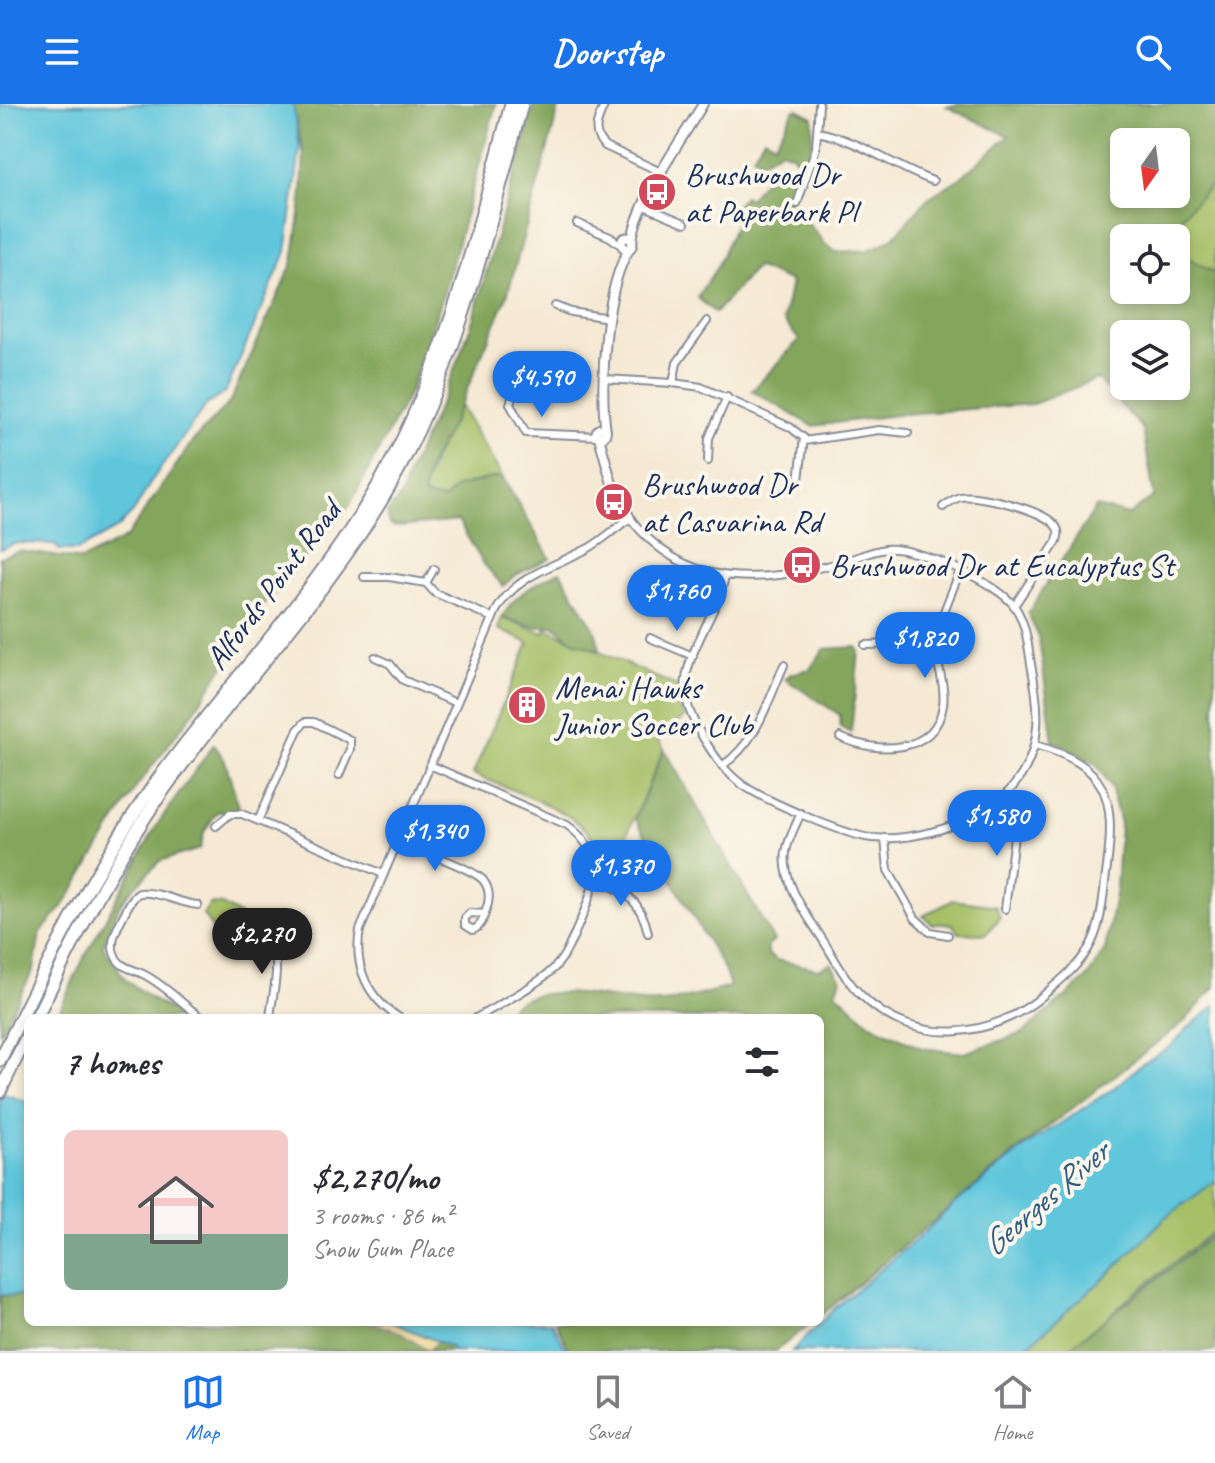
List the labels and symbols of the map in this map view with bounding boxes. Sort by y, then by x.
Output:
north arrow [1110,128,1190,208]
place label: Brushwood Dr at Paperbark Pl [685,154,862,232]
bus stop icon: Brushwood Dr at Paperbark Pl [636,171,678,213]
pin: $4,590 [477,351,607,419]
place label: Brushwood Dr at Casuarina Rd [642,464,827,542]
bus stop icon: Brushwood Dr at Casuarina Rd [593,481,635,523]
street label: Alfords Point Road [196,488,353,678]
bus stop icon: Brushwood Dr at Eucalyptus St [781,544,823,586]
place label: Brushwood Dr at Eucalyptus St [830,545,1177,586]
pin: $1,760 [612,565,742,633]
pin: $1,820 [860,612,990,680]
place label: Menai Hawks Junior Soccer Club [553,667,755,745]
building icon: Menai Hawks Junior Soccer Club [506,684,548,726]
pin: $1,580 [932,790,1062,858]
pin: $1,340 [370,805,500,873]
pin: $1,370 [556,840,686,908]
pin: $2,270 [197,908,327,976]
water label: Georges River [973,1128,1121,1265]

